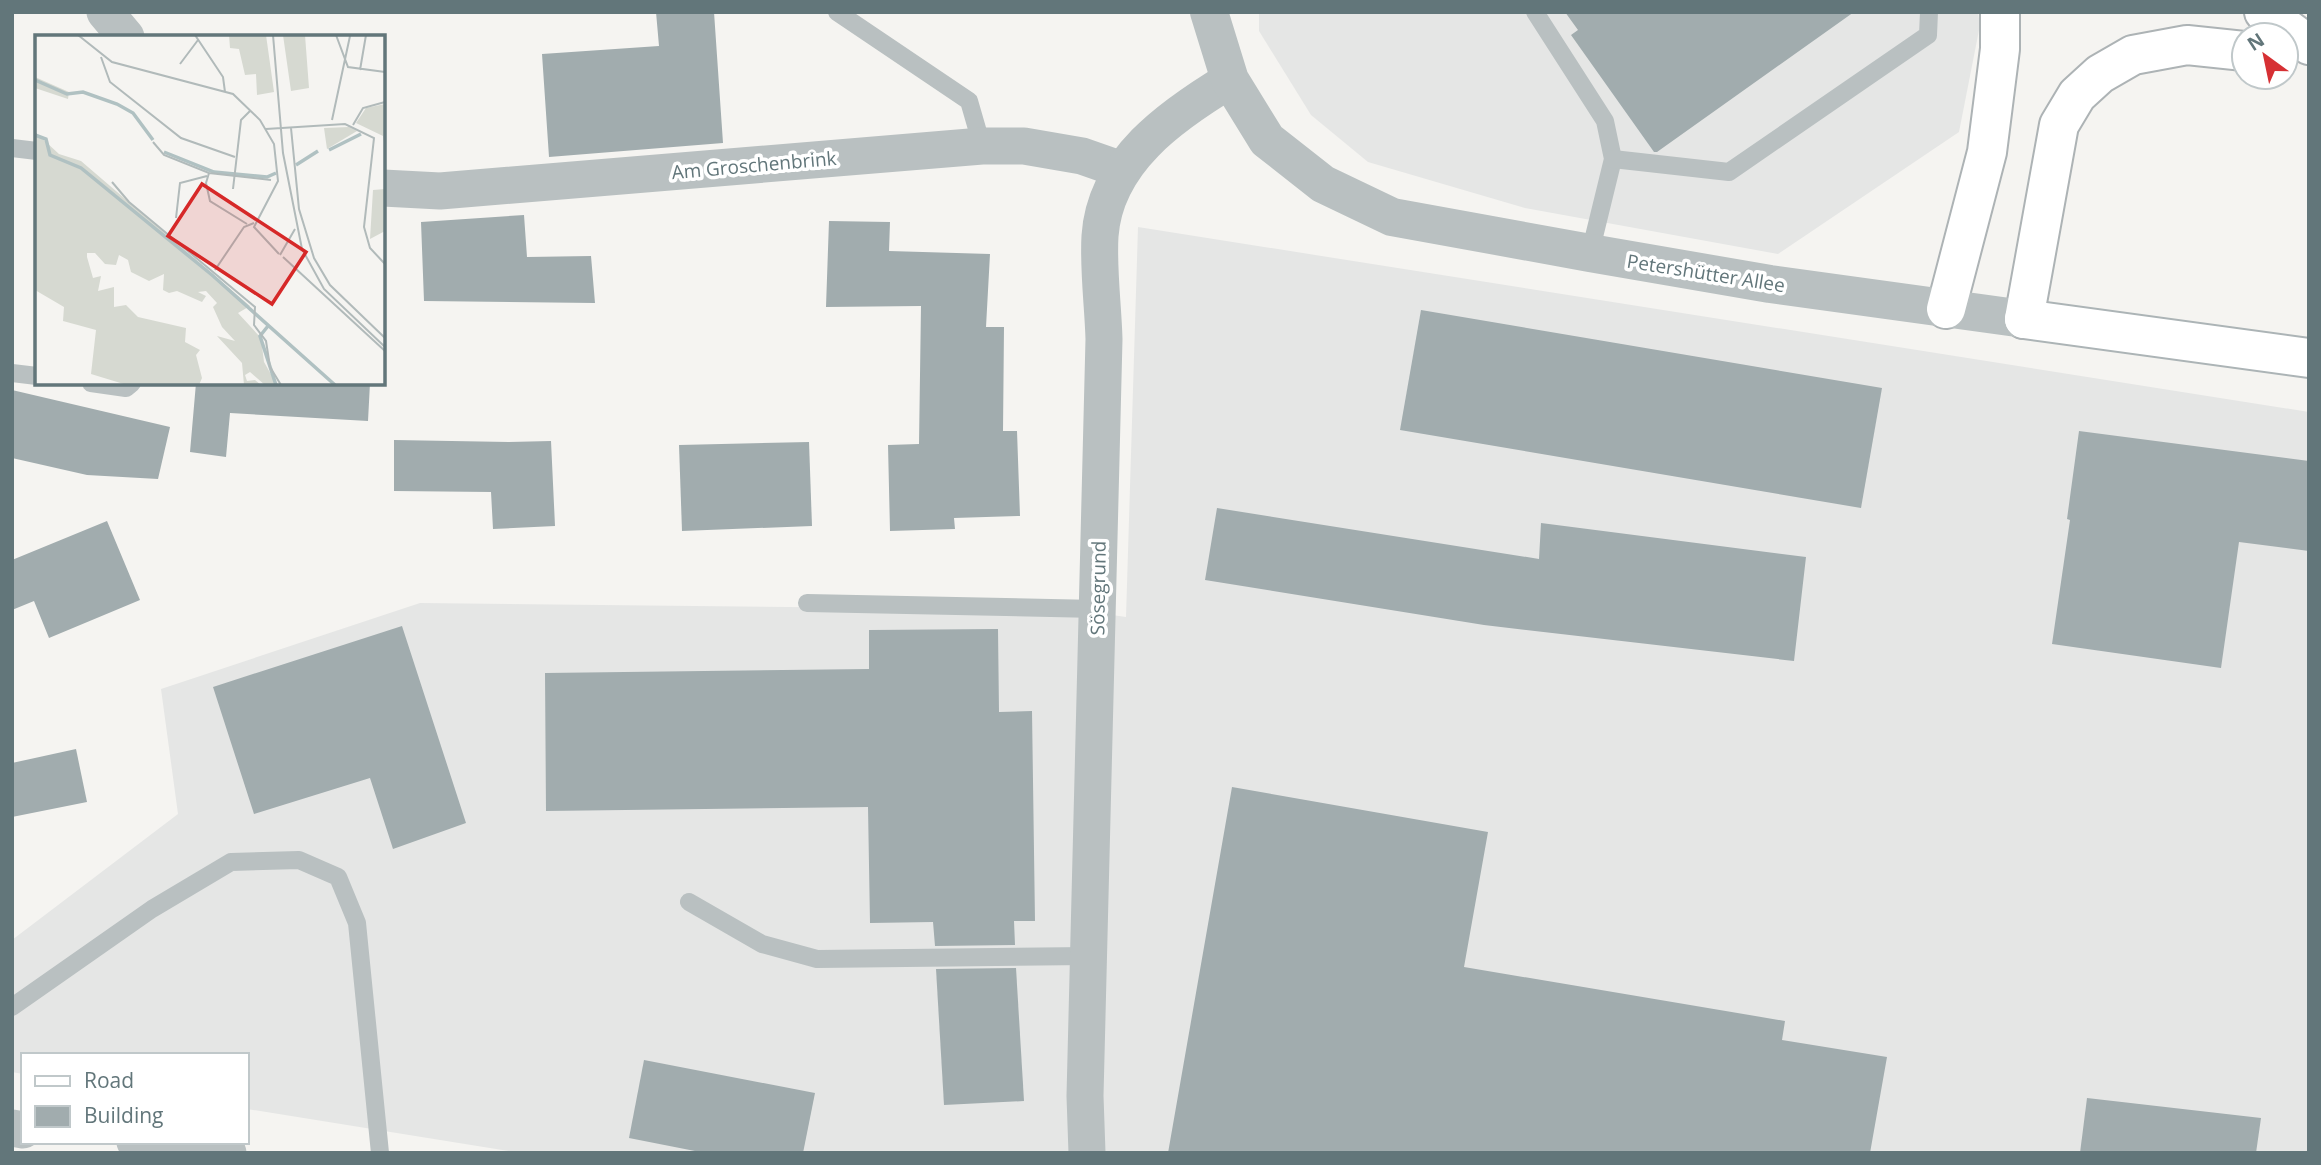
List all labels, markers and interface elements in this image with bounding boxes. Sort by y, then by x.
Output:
north arrow [2230,21,2300,91]
text: N [2242,27,2269,57]
inset map [35,35,385,385]
street label: Am Groschenbrink [670,145,838,185]
street label: Petershütter Allee [1625,248,1787,298]
street label: Sösegrund [1084,540,1112,636]
legend [21,1053,248,1144]
text: Road [84,1066,134,1094]
text: Building [84,1101,163,1129]

